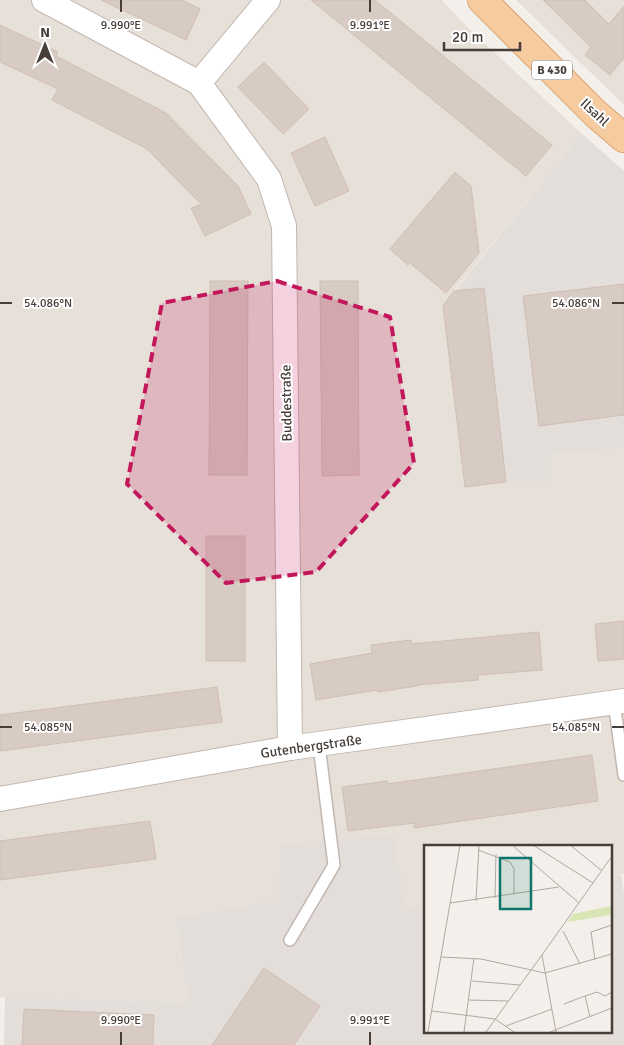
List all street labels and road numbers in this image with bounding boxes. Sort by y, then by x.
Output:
road number: B 430 [532,60,572,80]
street label: Ilsahl [577,95,613,130]
street label: Buddestraße [277,364,296,442]
street label: Gutenbergstraße [259,731,363,762]

